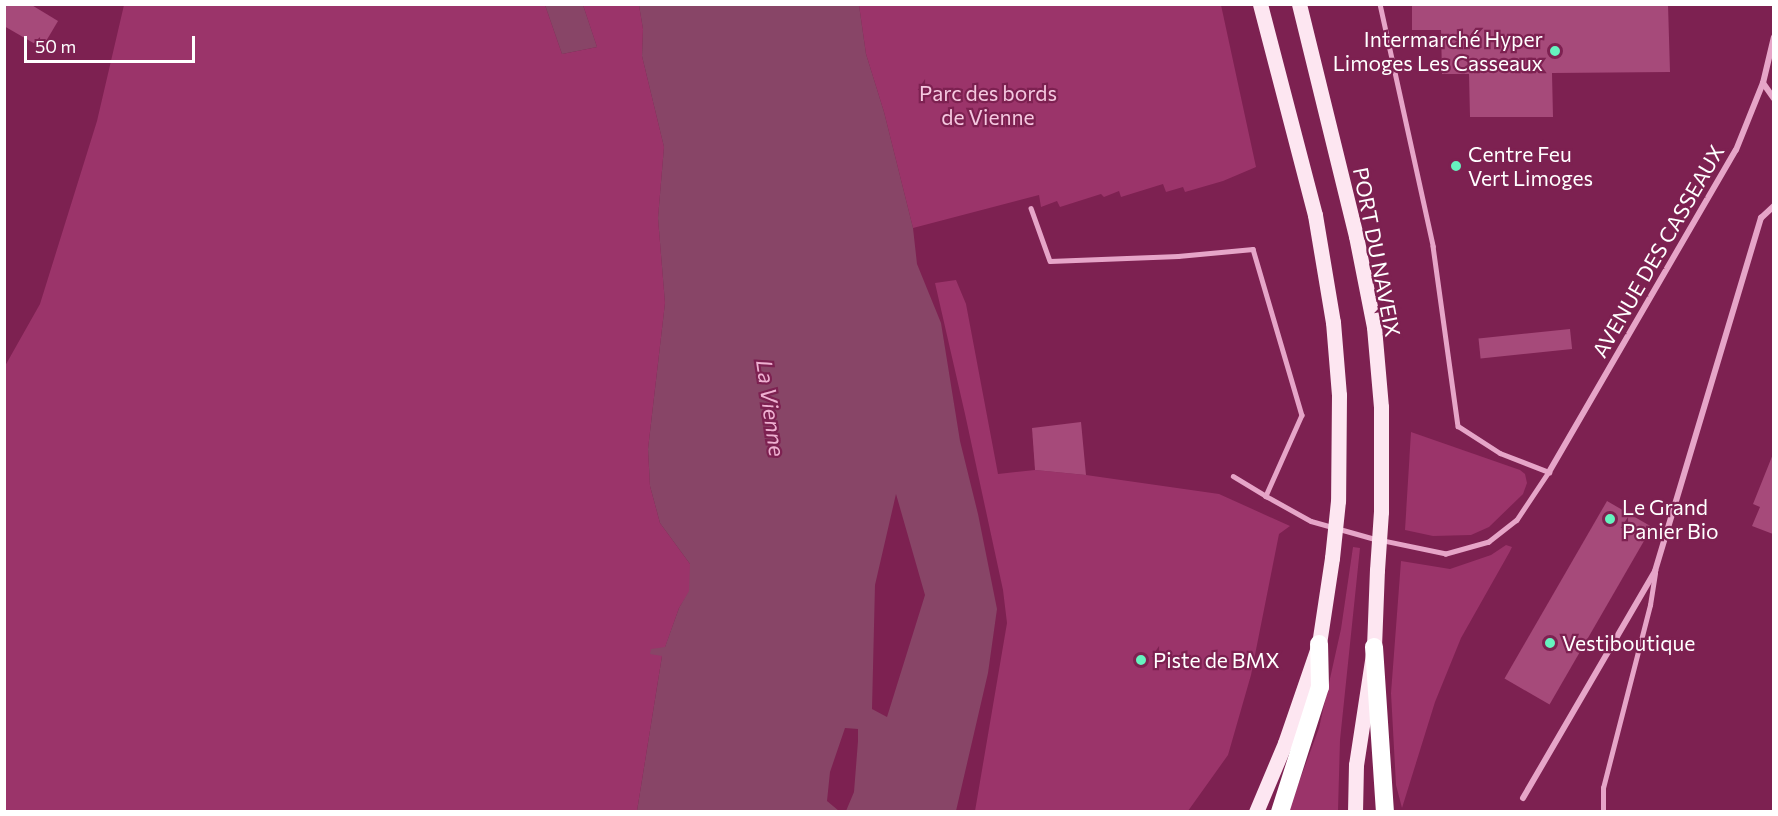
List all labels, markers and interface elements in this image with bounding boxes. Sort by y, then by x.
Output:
scale bar [27,24,198,62]
place label: Intermarché Hyper Limoges Les Casseaux [1333,26,1543,76]
text: 50 m [35,35,76,57]
marker: Intermarché Hyper Limoges Les Casseaux [1548,44,1562,58]
park label: Parc des bords de Vienne [919,80,1057,130]
street label: AVENUE DES CASSEAUX [1587,140,1729,362]
place label: Centre Feu Vert Limoges [1468,141,1593,191]
marker: Centre Feu Vert Limoges [1449,159,1463,173]
street label: PORT DU NAVEIX [1348,165,1406,339]
water label: La Vienne [751,358,791,458]
place label: Le Grand Panier Bio [1622,494,1719,544]
marker: Le Grand Panier Bio [1603,512,1617,526]
place label: Vestiboutique [1562,630,1695,656]
marker: Vestiboutique [1543,636,1557,650]
place label: Piste de BMX [1153,647,1280,673]
marker: Piste de BMX [1134,653,1148,667]

